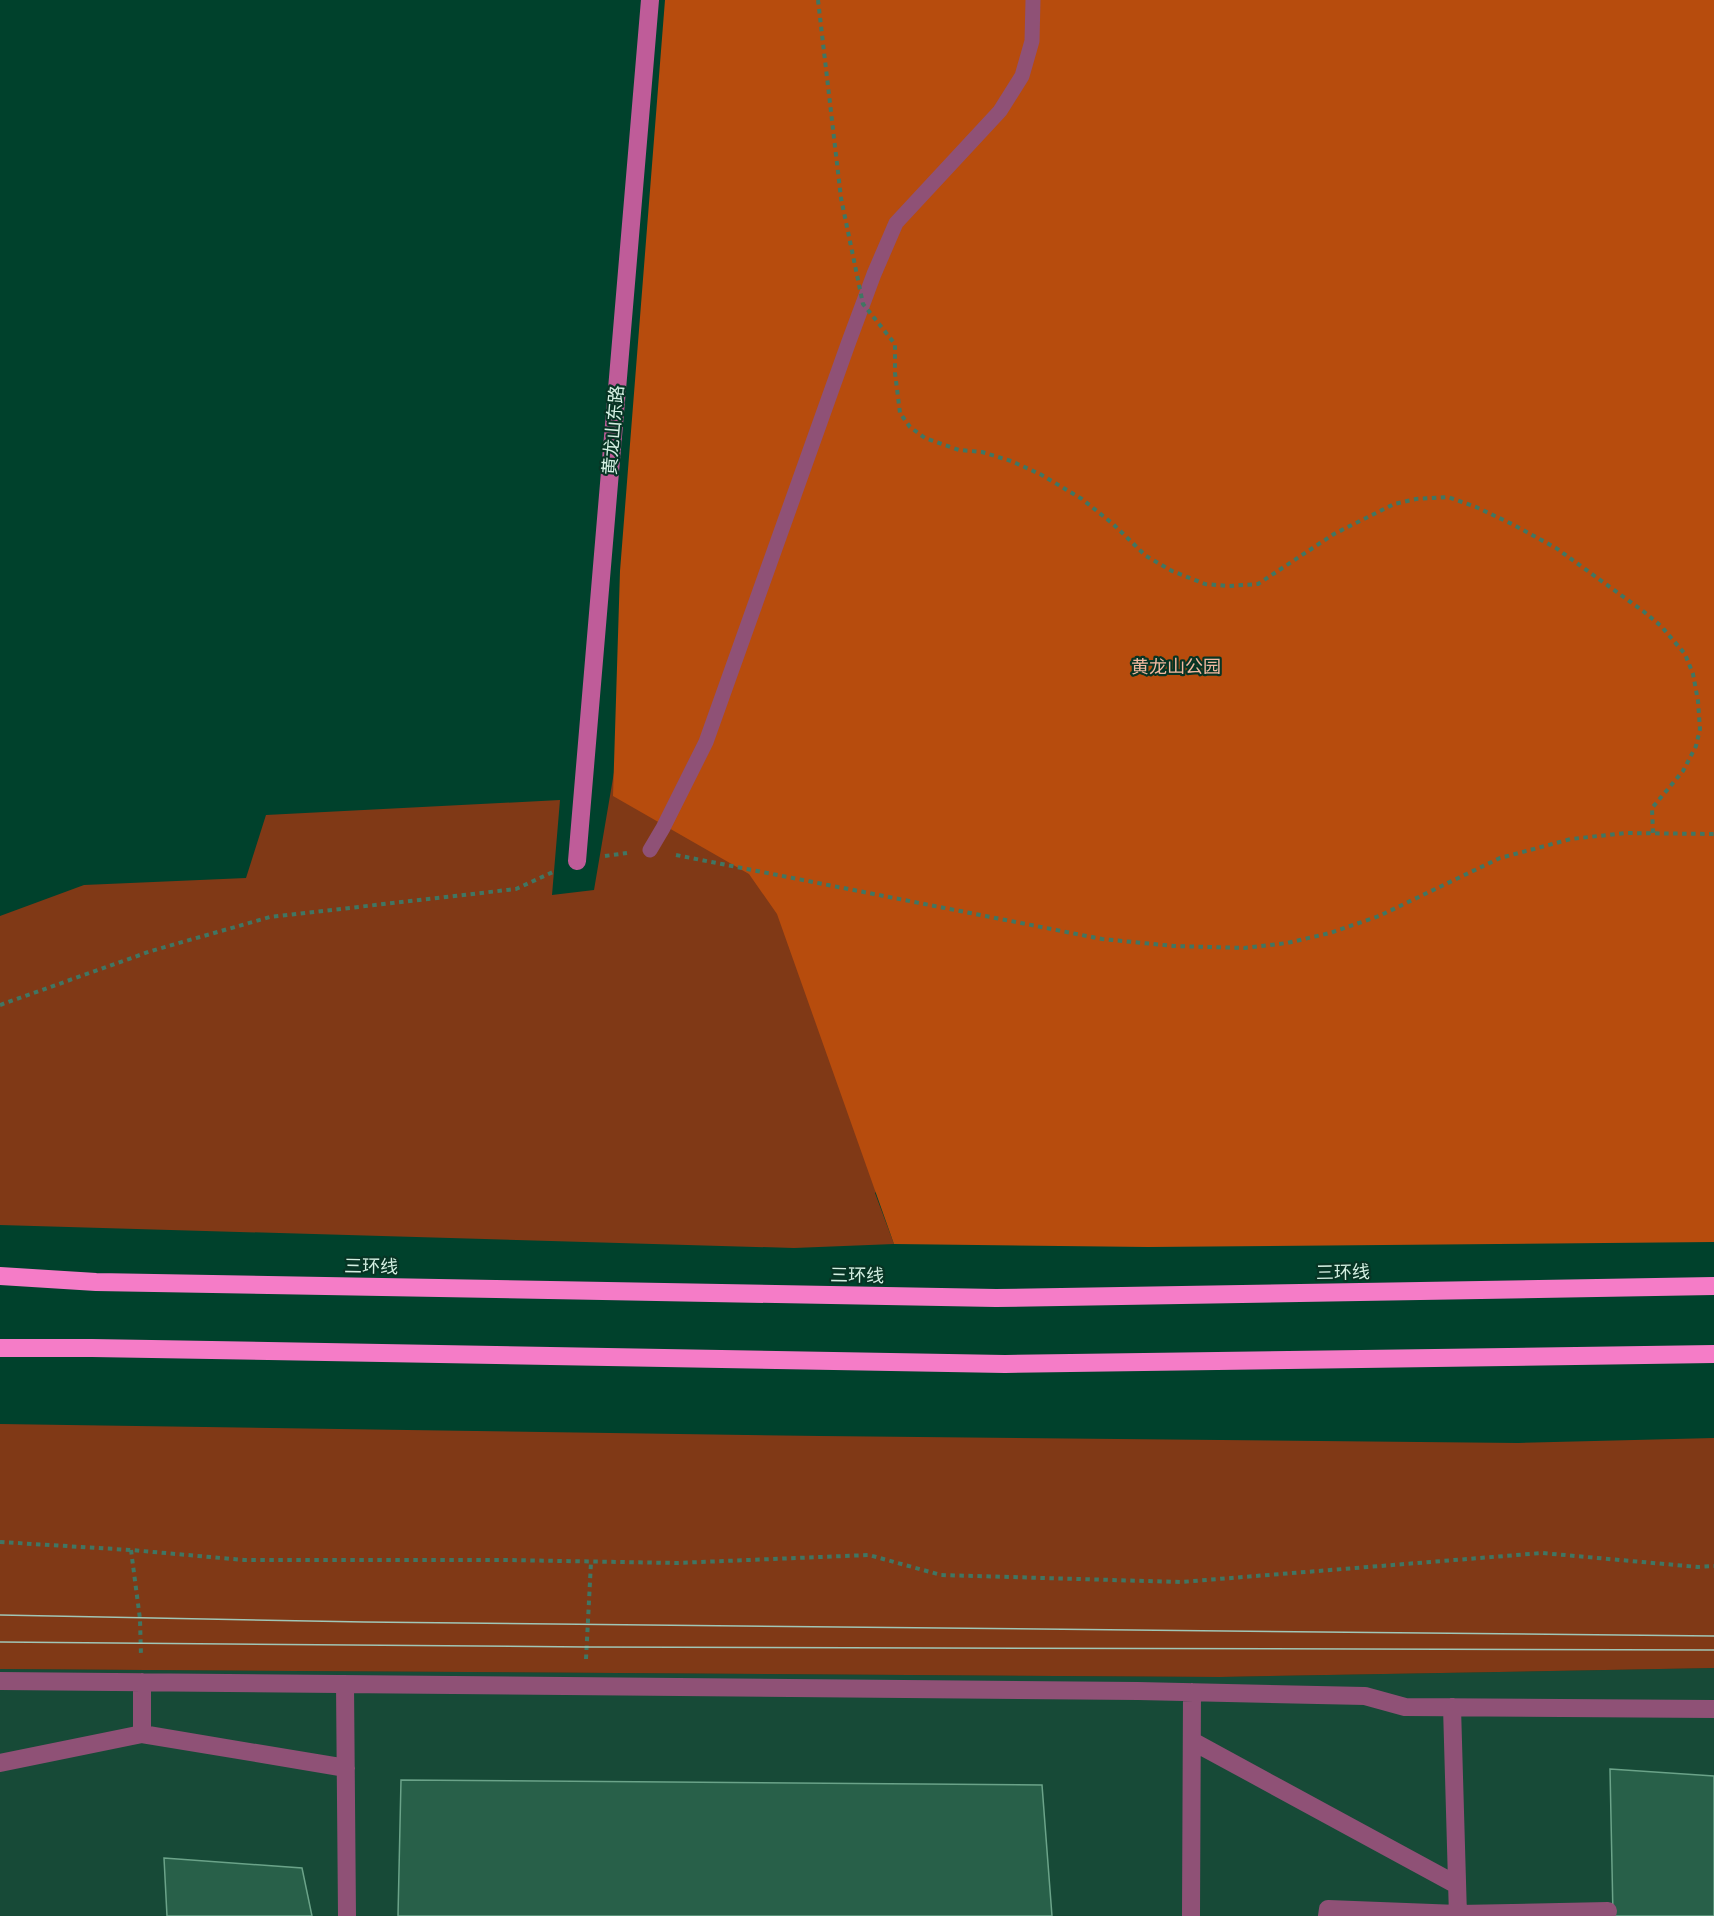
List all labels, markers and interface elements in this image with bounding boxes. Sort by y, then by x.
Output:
street label: 黄龙山东路 [598,384,628,476]
park label: 黄龙山公园 [1131,655,1221,678]
street label: 三环线 [344,1254,398,1278]
street label: 三环线 [1316,1260,1370,1284]
street label: 三环线 [830,1263,884,1287]

